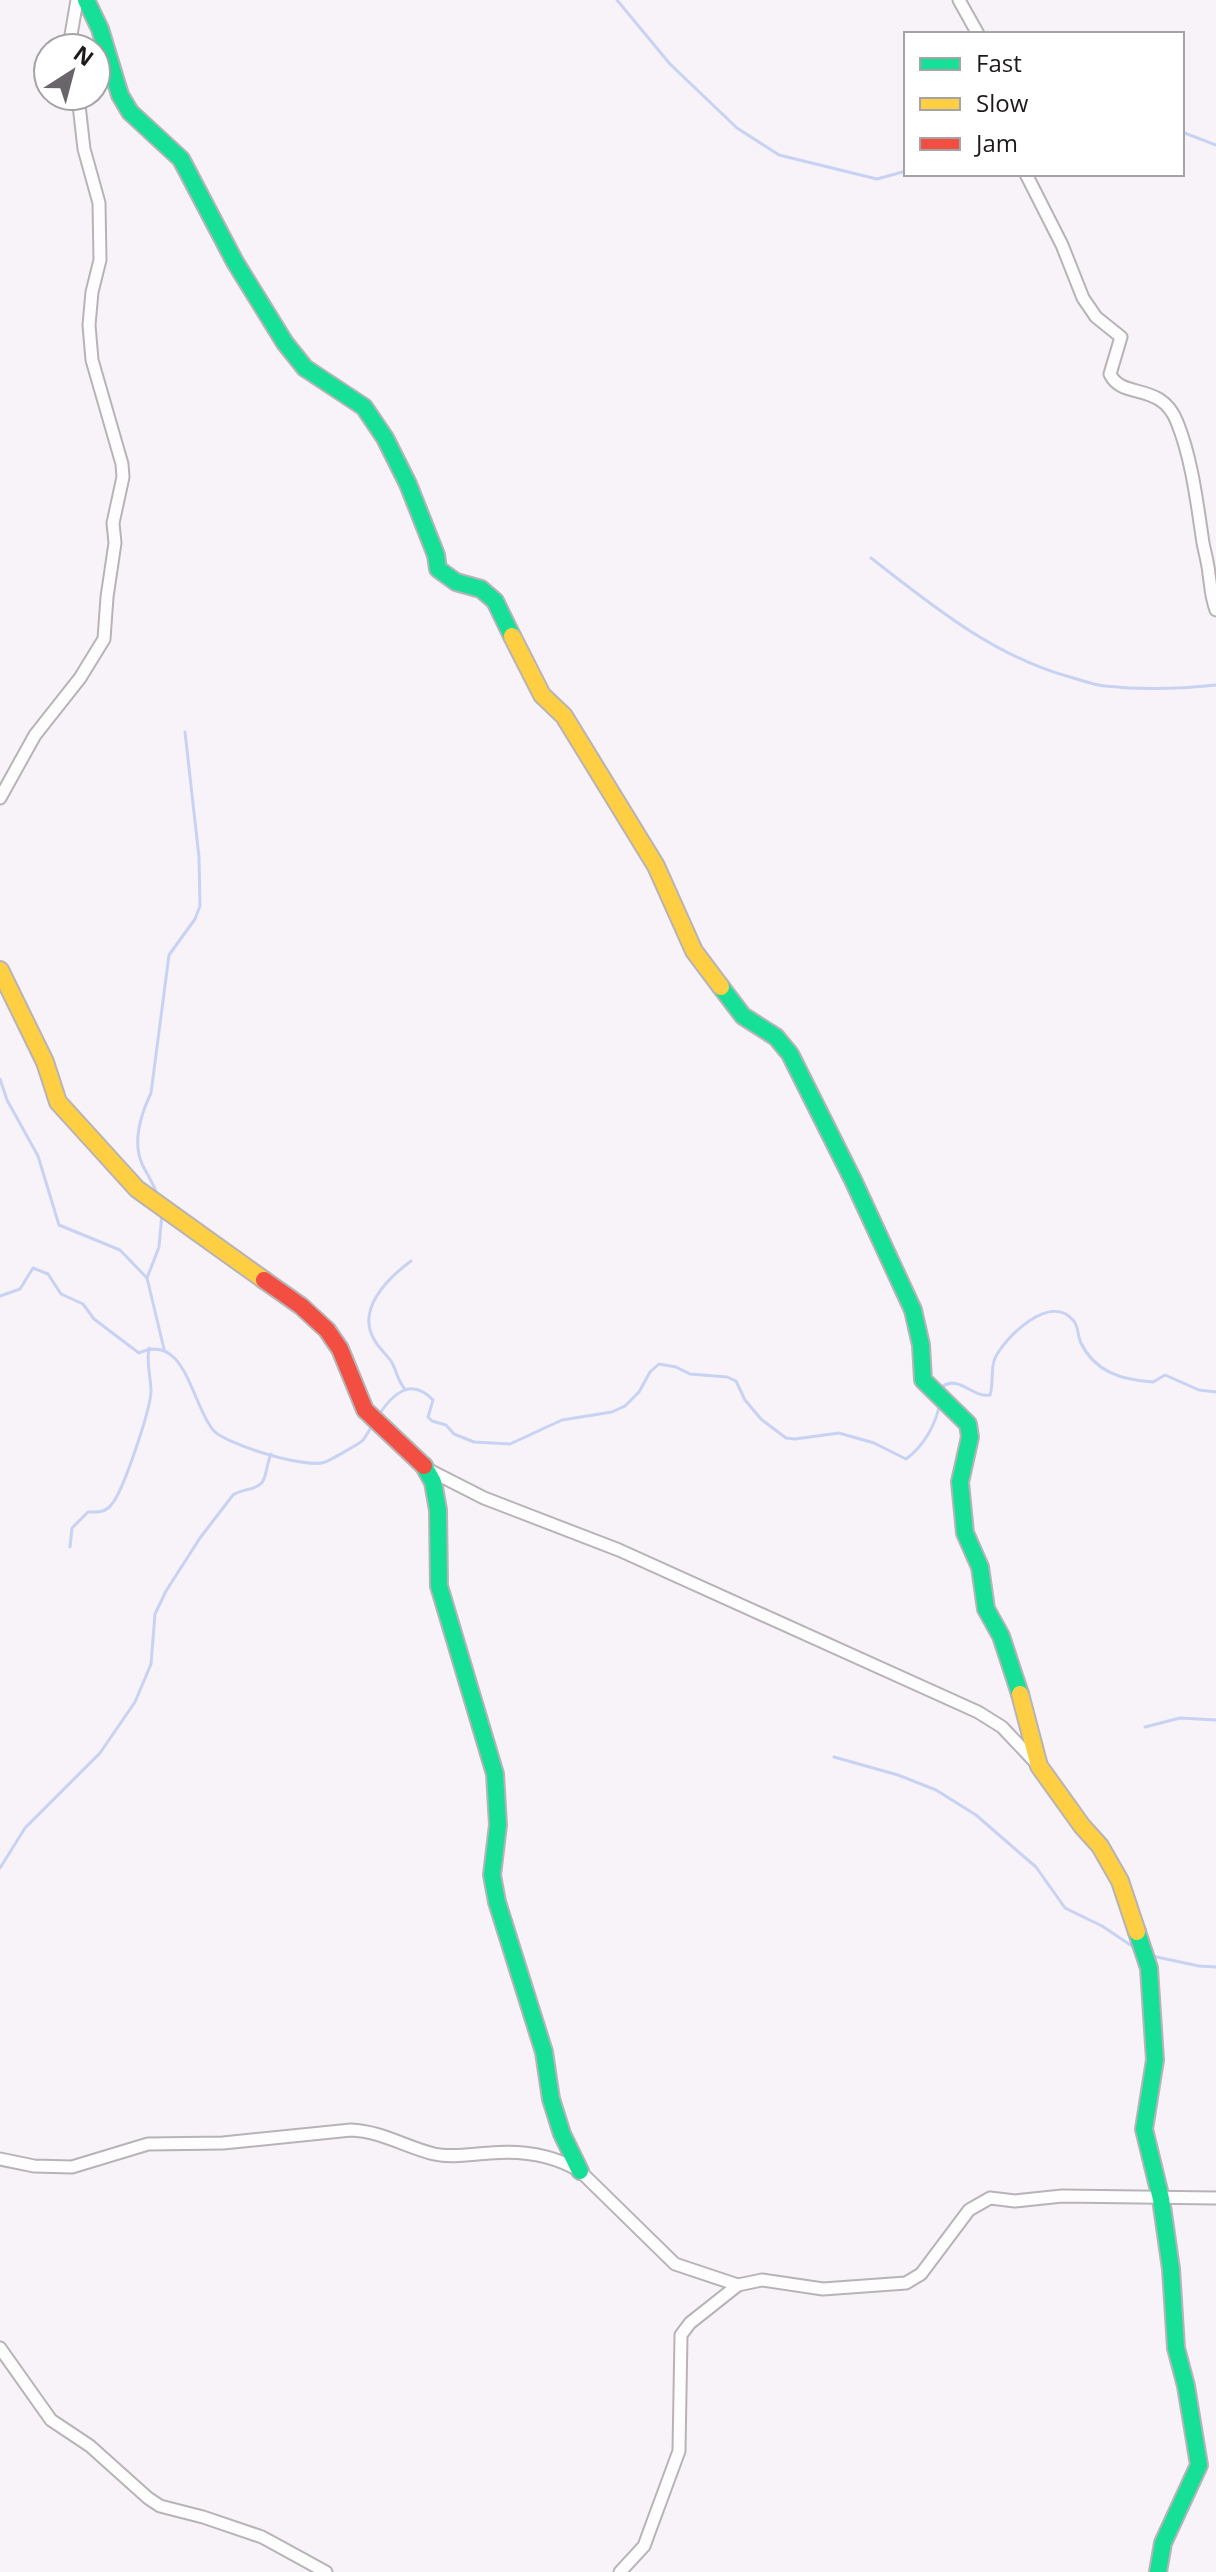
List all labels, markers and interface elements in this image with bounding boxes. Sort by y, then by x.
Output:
north arrow [32,32,112,112]
legend [904,32,1184,176]
text: N [68,38,100,72]
text: Fast [976,46,1022,79]
text: Slow [976,86,1029,119]
text: Jam [974,126,1018,159]

